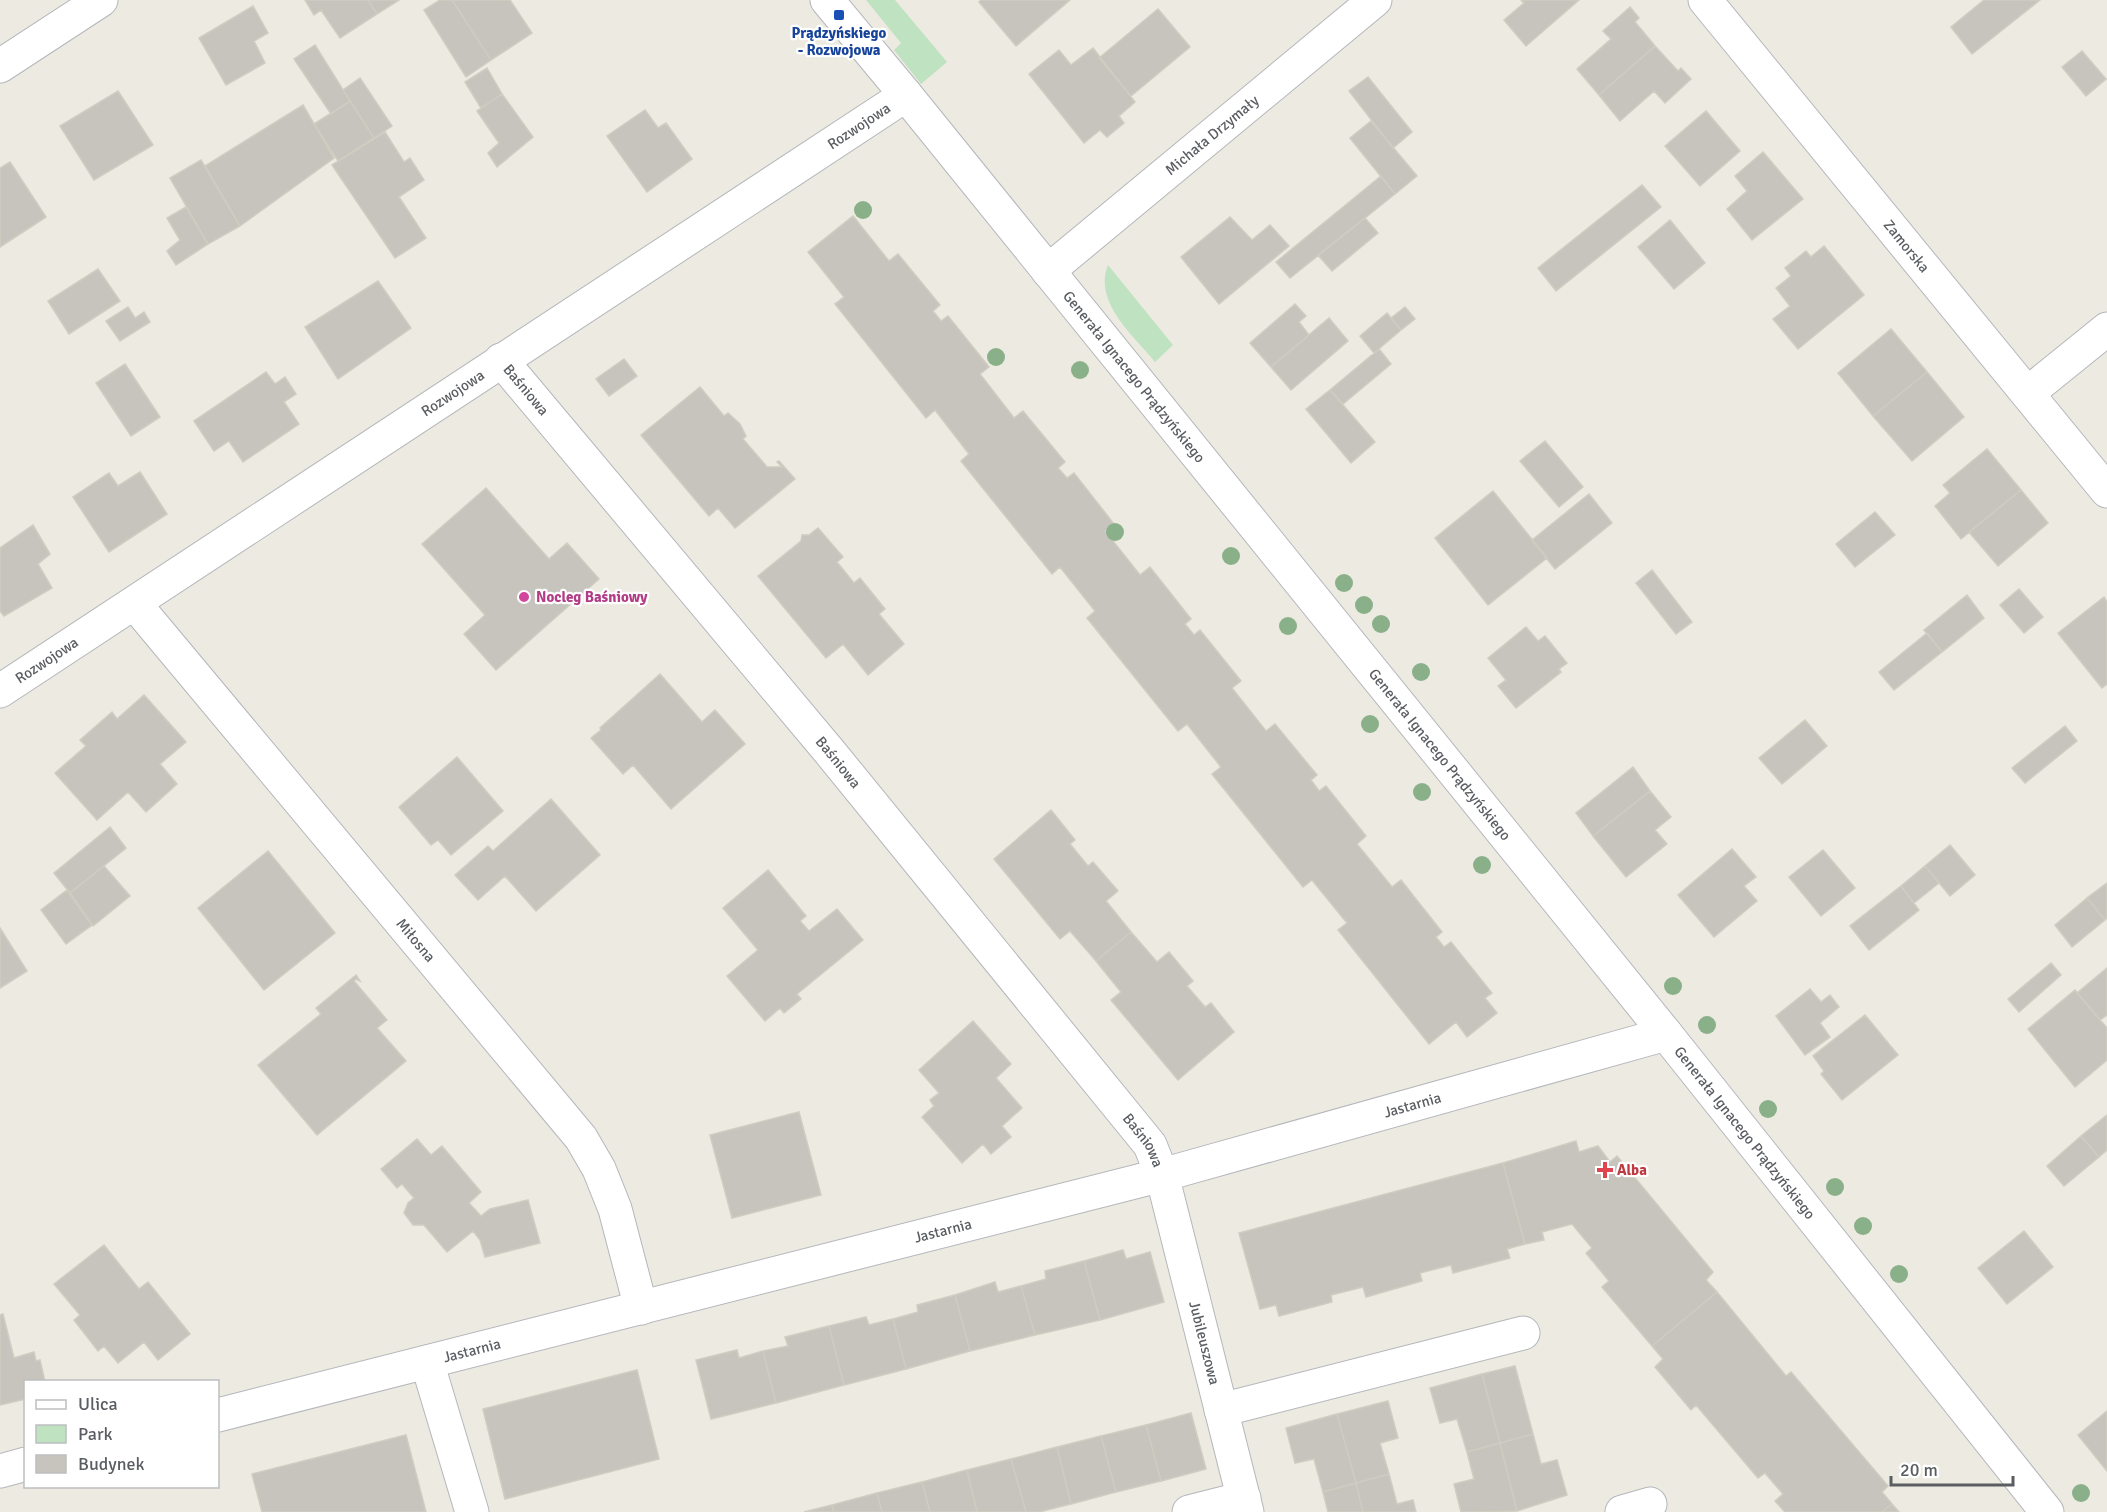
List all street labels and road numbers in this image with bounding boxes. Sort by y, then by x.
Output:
street label: Michała Drzymały [1162,91,1262,179]
street label: Rozwojowa [824,99,894,153]
street label: Zamorska [1880,216,1933,276]
street label: Generała Ignacego Prądzyńskiego [1059,287,1209,466]
street label: Baśniowa [499,361,553,419]
street label: Rozwojowa [418,366,488,420]
street label: Rozwojowa [12,633,82,687]
street label: Generała Ignacego Prądzyńskiego [1365,665,1515,844]
street label: Baśniowa [812,733,865,792]
street label: Miłosna [392,915,439,966]
street label: Generała Ignacego Prądzyńskiego [1670,1043,1819,1223]
street label: Jastarnia [1382,1088,1443,1122]
street label: Baśniowa [1119,1110,1167,1170]
street label: Jastarnia [912,1215,974,1247]
street label: Jubileuszowa [1185,1299,1224,1387]
street label: Jastarnia [441,1334,503,1366]

